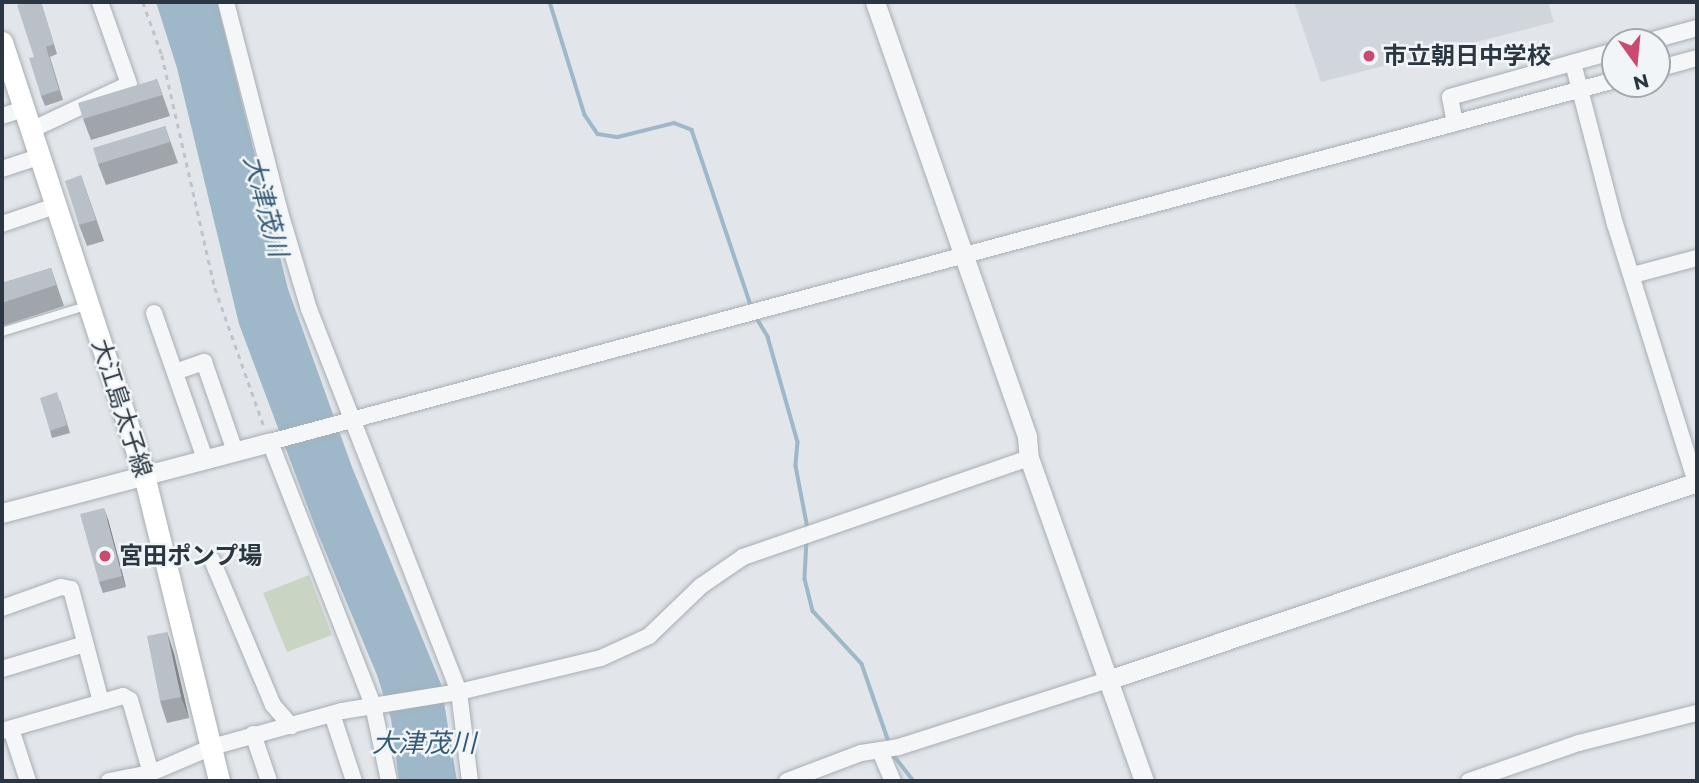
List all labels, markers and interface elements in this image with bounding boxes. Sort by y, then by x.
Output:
north arrow [1601,28,1671,98]
place label: 市立朝日中学校 [1383,42,1551,70]
marker: 市立朝日中学校 [1361,48,1377,64]
text: N [1631,69,1651,95]
water label: 大津茂川 [236,152,294,260]
street label: 大江島太子線 [86,335,158,481]
place label: 宮田ポンプ場 [119,542,263,570]
marker: 宮田ポンプ場 [97,548,113,564]
water label: 大津茂川 [372,728,476,760]

